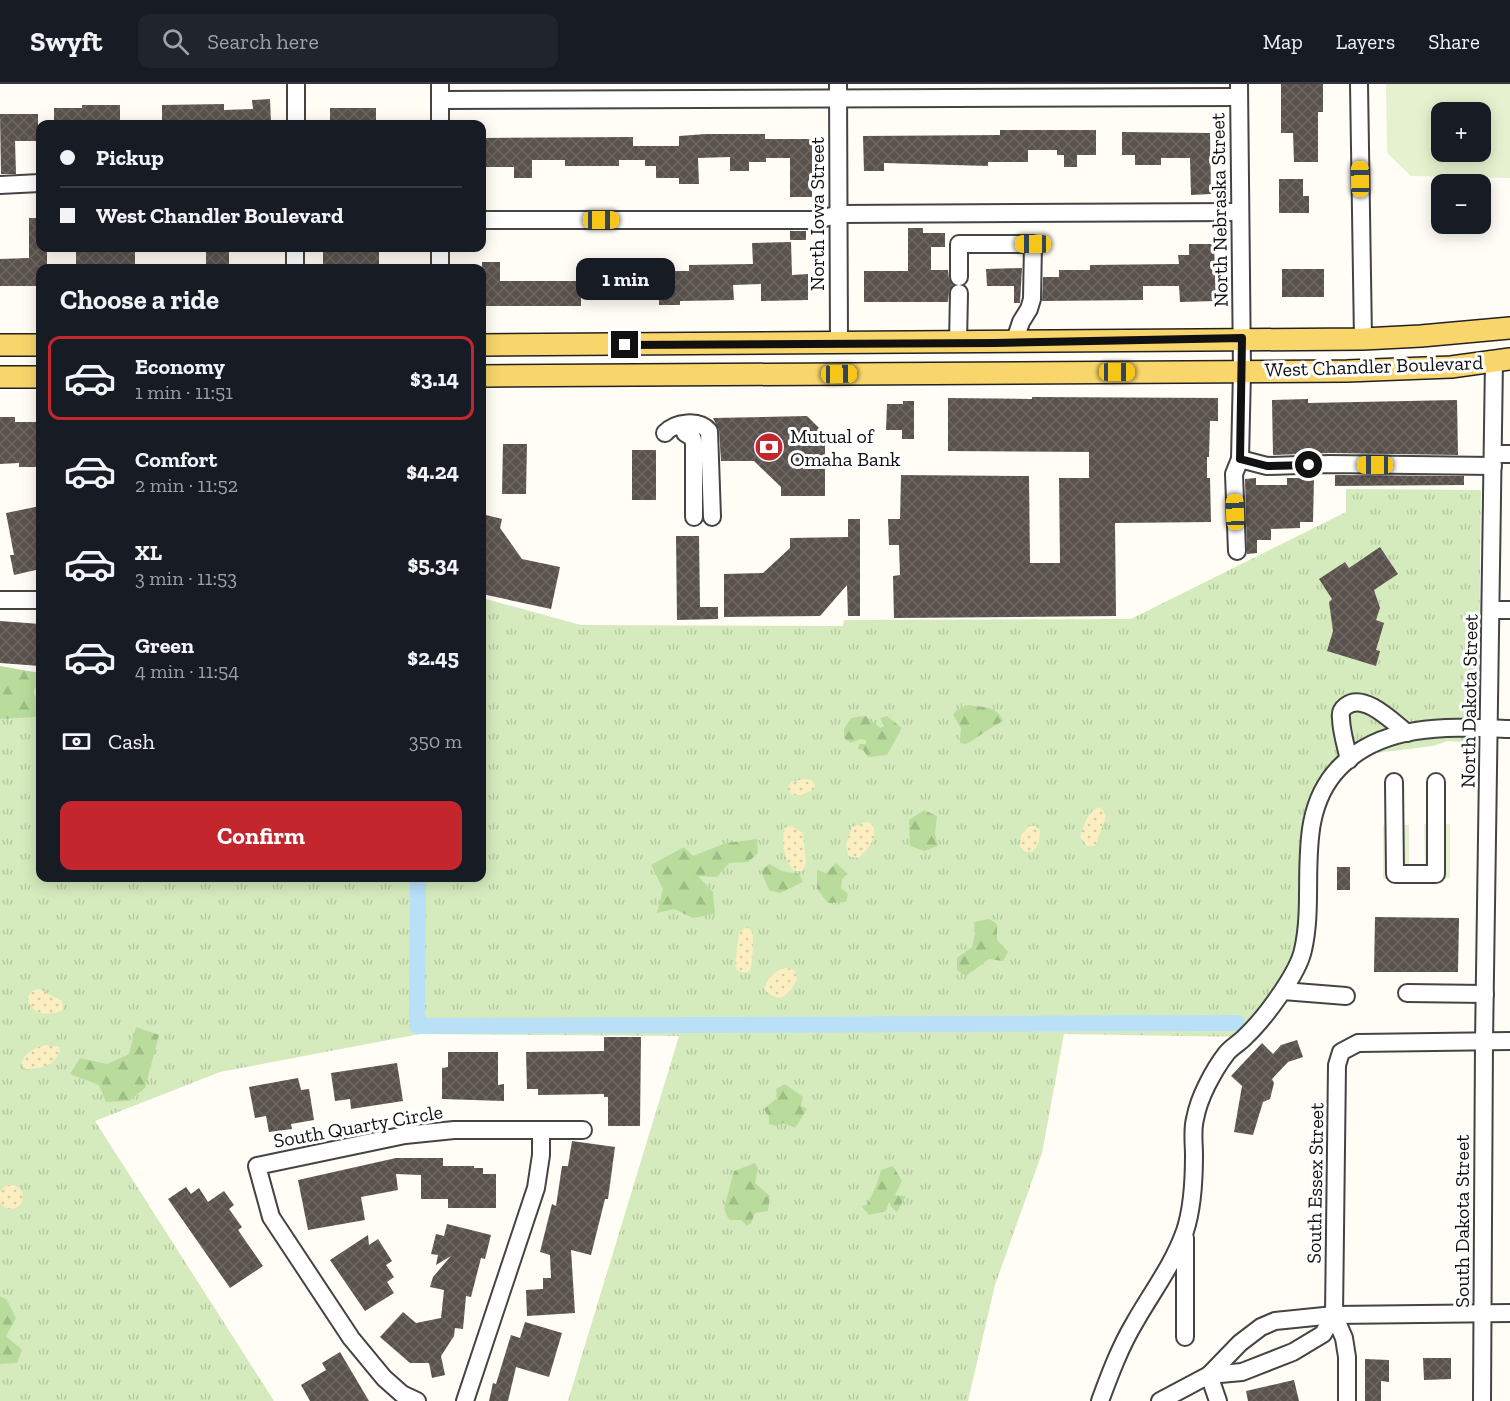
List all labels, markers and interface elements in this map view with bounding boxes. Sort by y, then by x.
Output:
search box [138,14,558,68]
text: Swyft [30,25,102,58]
icon: search [159,25,192,58]
text: Search here [207,28,319,55]
text: Map [1263,29,1303,54]
text: Layers [1336,29,1395,54]
text: Share [1428,29,1480,54]
map controls [1431,102,1491,234]
button: + [1431,102,1491,162]
street label: North Nebraska Street [1205,112,1233,307]
street label: North Iowa Street [805,136,829,291]
text: Pickup [96,144,164,171]
car [1351,161,1369,197]
button: − [1431,174,1491,234]
text: West Chandler Boulevard [96,202,344,229]
car [583,211,619,229]
car [1015,235,1051,253]
callout: 1 min [576,258,674,300]
text: 1 min [602,267,649,291]
text: Choose a ride [60,284,219,316]
route end [611,331,638,358]
street label: West Chandler Boulevard [1264,350,1484,382]
icon: car [63,351,117,405]
text: Economy [135,353,225,380]
car [1099,363,1135,381]
text: $3.14 [410,365,459,392]
car [821,365,857,383]
text: 1 min · 11:51 [135,380,233,404]
place label: Mutual of Omaha Bank [790,424,901,471]
bank icon: Mutual of Omaha Bank [753,431,785,463]
icon: car [63,444,117,498]
text: Comfort [135,446,217,473]
route start [1295,451,1322,478]
car [1357,456,1393,474]
text: $4.24 [406,458,459,485]
text: 2 min · 11:52 [135,473,238,497]
car [1225,494,1245,530]
icon: car [63,537,117,591]
text: XL [135,539,162,566]
text: $5.34 [407,551,459,578]
text: 3 min · 11:53 [135,566,237,590]
street label: North Dakota Street [1455,613,1483,788]
icon: car [63,630,117,684]
text: Green [135,632,194,659]
text: $2.45 [407,644,459,671]
text: 4 min · 11:54 [135,659,239,683]
icon: cash [60,725,93,758]
text: Cash [108,728,155,755]
text: 350 m [409,729,462,753]
button: Confirm [60,801,462,870]
street label: South Quarty Circle [271,1099,445,1153]
street label: South Essex Street [1302,1102,1328,1264]
street label: South Dakota Street [1450,1134,1474,1308]

